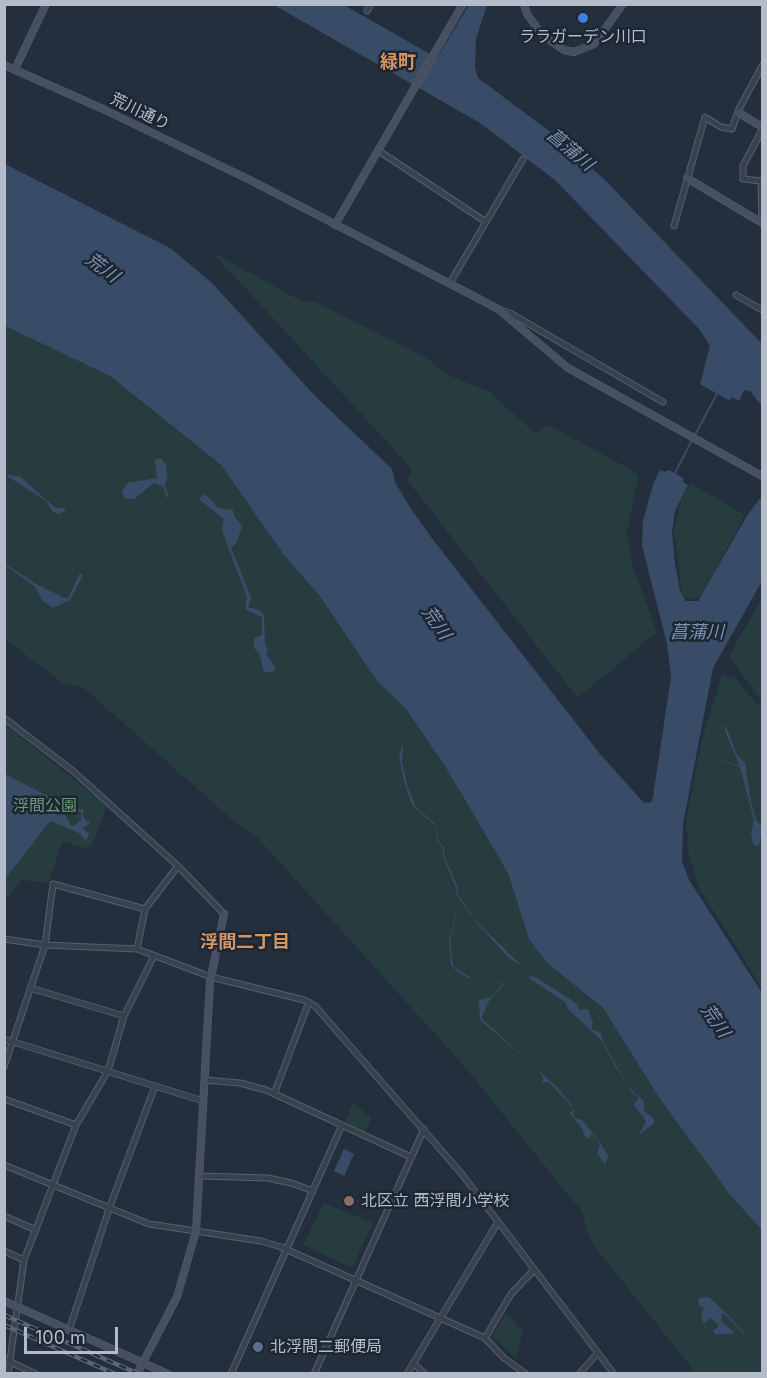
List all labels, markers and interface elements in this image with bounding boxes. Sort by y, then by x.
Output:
marker: ララガーデン川口 [576,11,590,25]
place label: ララガーデン川口 [519,27,647,47]
district label: 緑町 [380,52,416,74]
street label: 荒川通り [107,89,173,135]
water label: 菖蒲川 [542,124,598,176]
water label: 荒川 [81,249,123,287]
water label: 荒川 [417,602,455,644]
water label: 菖蒲川 [670,622,724,644]
park label: 浮間公園 [13,796,77,816]
district label: 浮間二丁目 [200,932,290,954]
water label: 荒川 [696,1000,734,1042]
place label: 北区立 西浮間小学校 [361,1191,509,1211]
marker: 北区立 西浮間小学校 [342,1194,356,1208]
scale bar [27,1315,122,1353]
text: 100 m [35,1327,86,1348]
place label: 北浮間二郵便局 [270,1337,382,1357]
marker: 北浮間二郵便局 [251,1340,265,1354]

